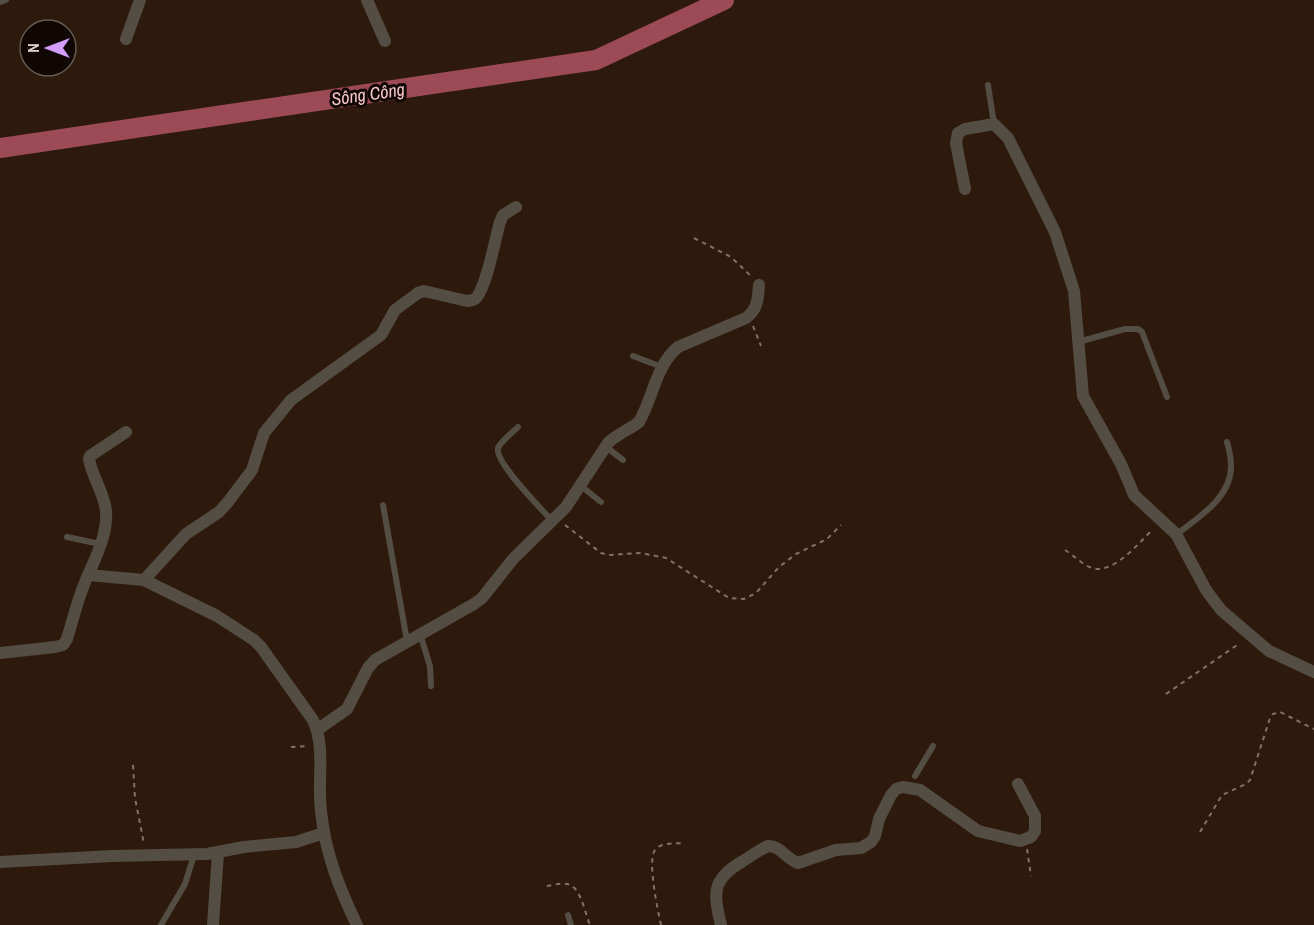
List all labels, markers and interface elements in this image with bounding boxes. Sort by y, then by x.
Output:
north arrow [18,18,78,78]
text: N [22,43,44,53]
water label: Sông Công [330,76,406,112]

